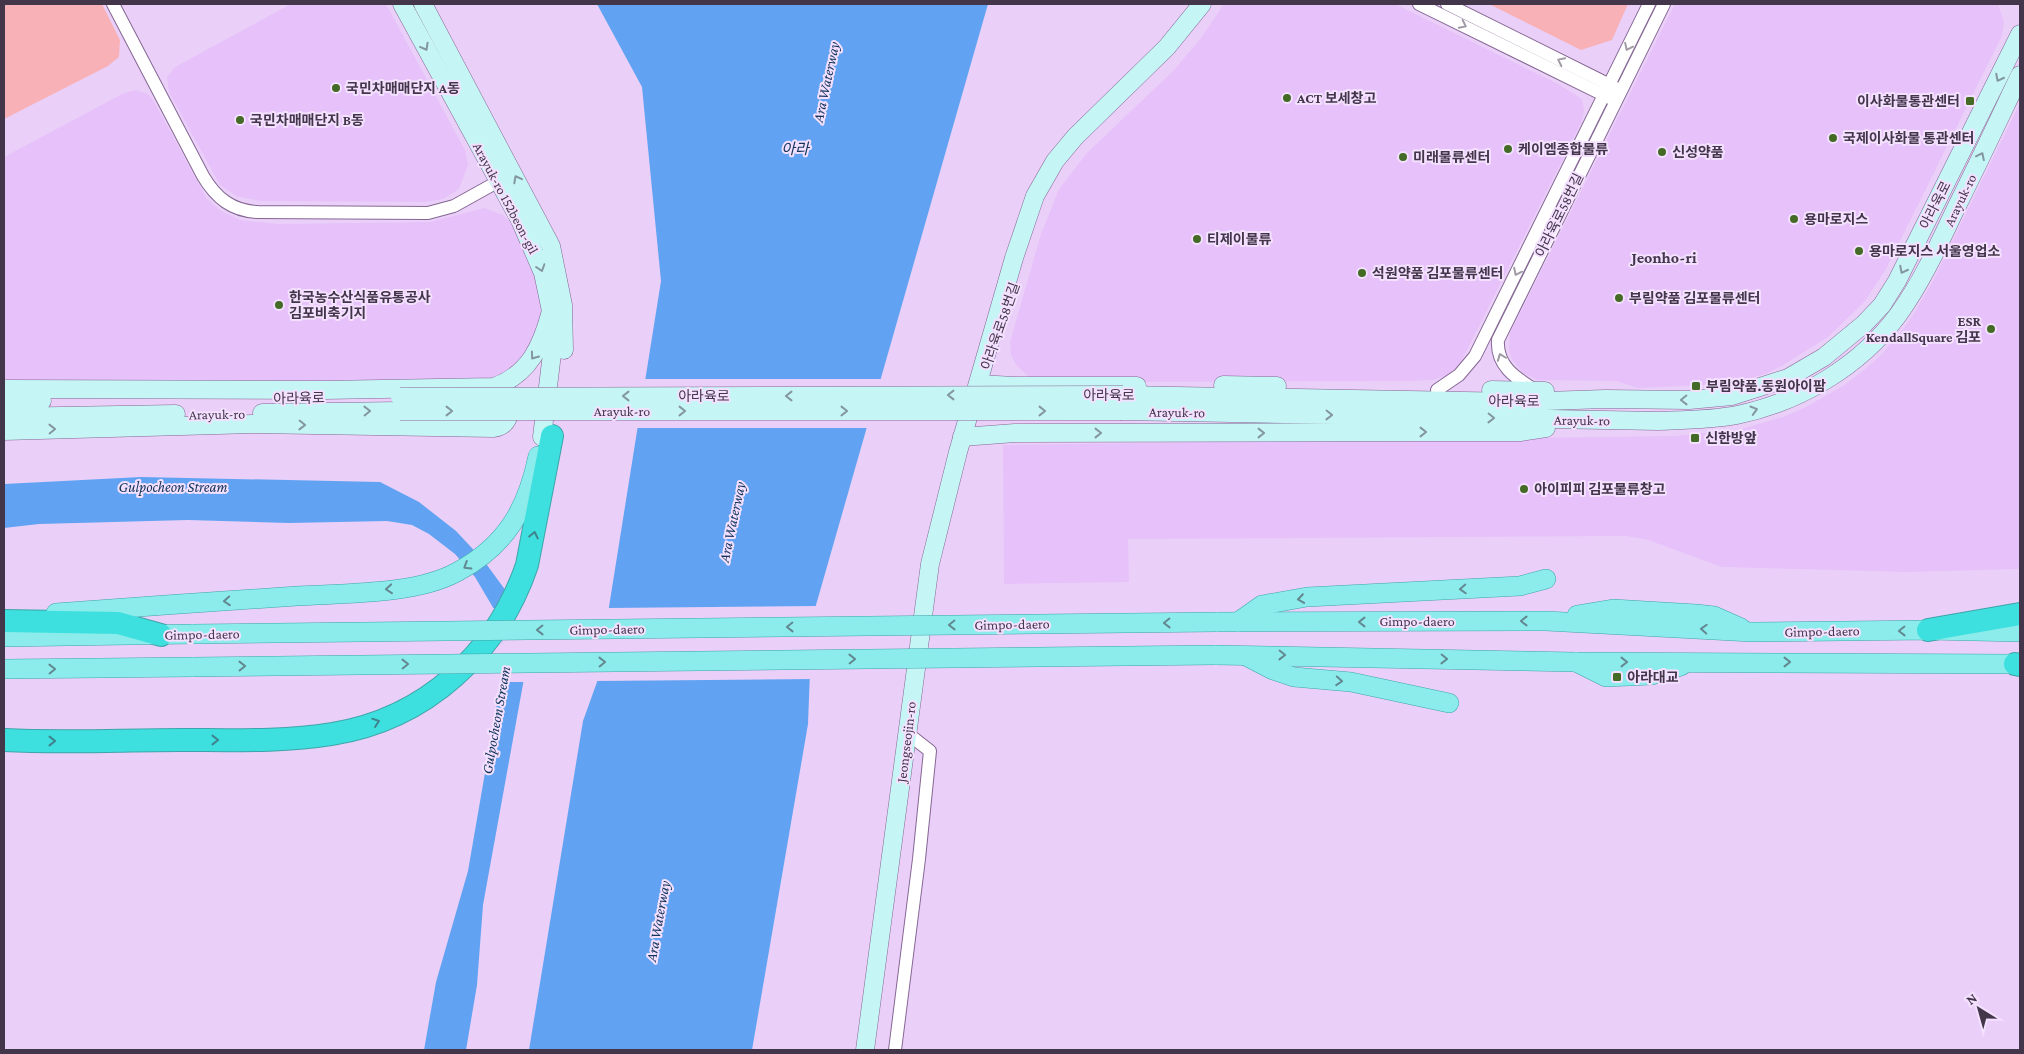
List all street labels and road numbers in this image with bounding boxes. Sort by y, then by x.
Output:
street label: Arayuk-ro 152beon-gil [470,140,542,257]
street label: 아라육로58번길 [1532,170,1586,260]
street label: Arayuk-ro [1940,171,1980,229]
street label: 아라육로 [1916,178,1954,232]
street label: 아라육로58번길 [978,280,1022,372]
street label: 아라육로 [1083,387,1135,403]
street label: 아라육로 [678,388,730,404]
street label: 아라육로 [273,390,325,406]
street label: 아라육로 [1488,393,1540,409]
street label: Arayuk-ro [594,403,650,419]
street label: Arayuk-ro [1149,404,1205,420]
street label: Arayuk-ro [189,406,245,422]
street label: Arayuk-ro [1554,412,1610,428]
street label: Gimpo-daero [1379,613,1455,629]
street label: Gimpo-daero [974,615,1050,633]
street label: Gimpo-daero [569,620,645,638]
street label: Gimpo-daero [1784,622,1860,640]
street label: Gimpo-daero [164,625,240,643]
street label: Jeongseojin-ro [893,701,920,785]

